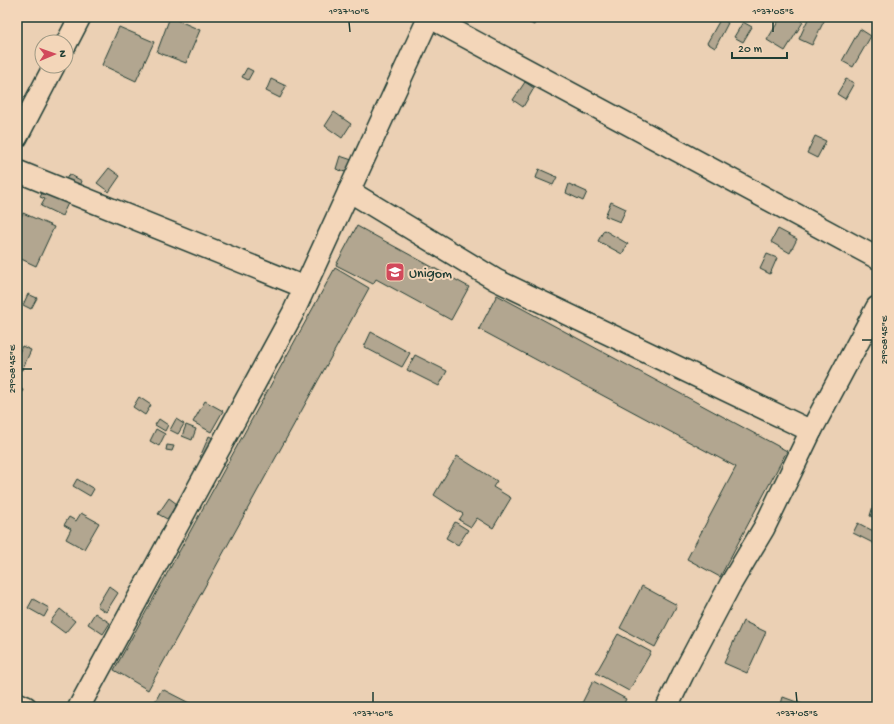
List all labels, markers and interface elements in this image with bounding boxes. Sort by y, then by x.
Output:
text: 1°37'10"S [328,6,369,18]
text: 1°37'05"S [751,6,794,18]
north arrow [34,34,74,74]
scale bar [732,34,787,60]
text: 20 m [738,43,763,57]
text: N [56,50,68,58]
school or university icon: Unigom [384,261,406,283]
place label: Unigom [409,266,452,283]
text: 29°08'45"E [879,315,891,364]
text: 29°08'45"E [7,344,19,393]
text: 1°37'10"S [352,708,393,720]
text: 1°37'05"S [775,708,818,720]

